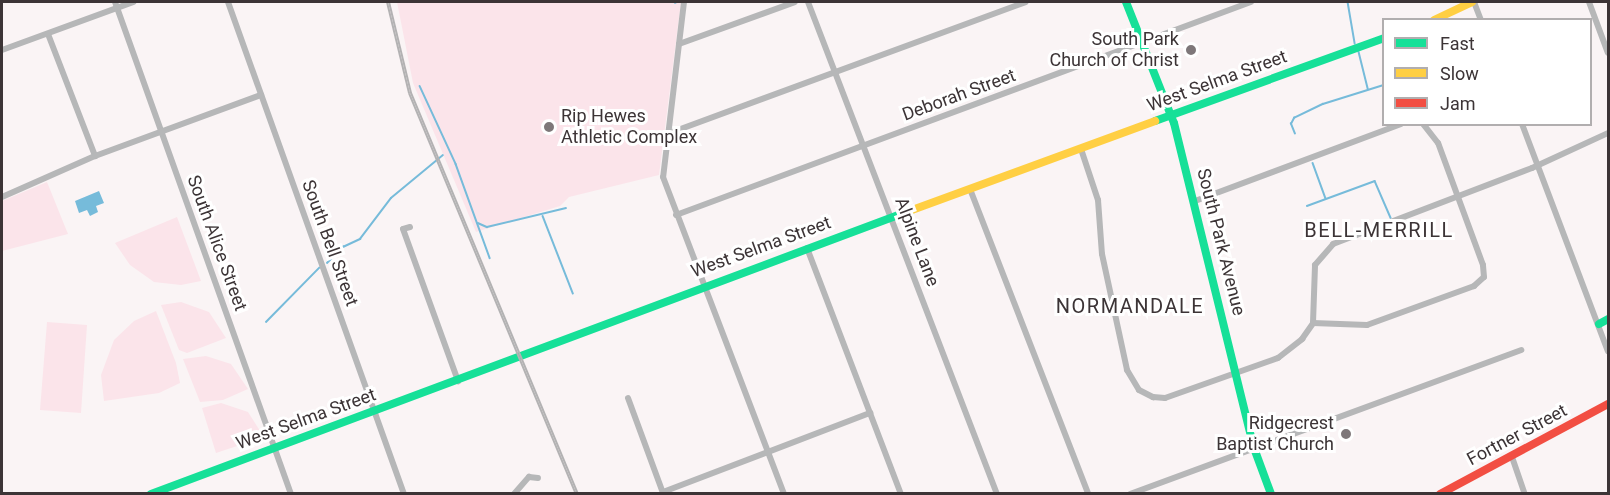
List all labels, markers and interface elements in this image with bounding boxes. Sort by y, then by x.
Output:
legend [1382,18,1592,126]
place label: South Park Church of Christ [1049,29,1179,72]
text: Fast [1440,33,1475,54]
marker: South Park Church of Christ [1184,43,1198,57]
street label: West Selma Street [1144,46,1290,116]
text: Slow [1440,63,1479,84]
street label: Deborah Street [899,64,1019,126]
text: Jam [1440,93,1476,114]
place label: Rip Hewes Athletic Complex [561,106,697,148]
marker: Rip Hewes Athletic Complex [542,120,556,134]
street label: South Park Avenue [1192,166,1250,318]
street label: South Alice Street [182,172,252,314]
street label: South Bell Street [297,177,363,309]
street label: Alpine Lane [890,194,944,290]
street label: West Selma Street [688,212,834,282]
district label: BELL-MERRILL [1304,218,1454,242]
district label: NORMANDALE [1056,294,1204,318]
street label: West Selma Street [233,384,379,454]
street label: Fortner Street [1463,400,1571,470]
place label: Ridgecrest Baptist Church [1216,413,1334,456]
marker: Ridgecrest Baptist Church [1339,427,1353,441]

